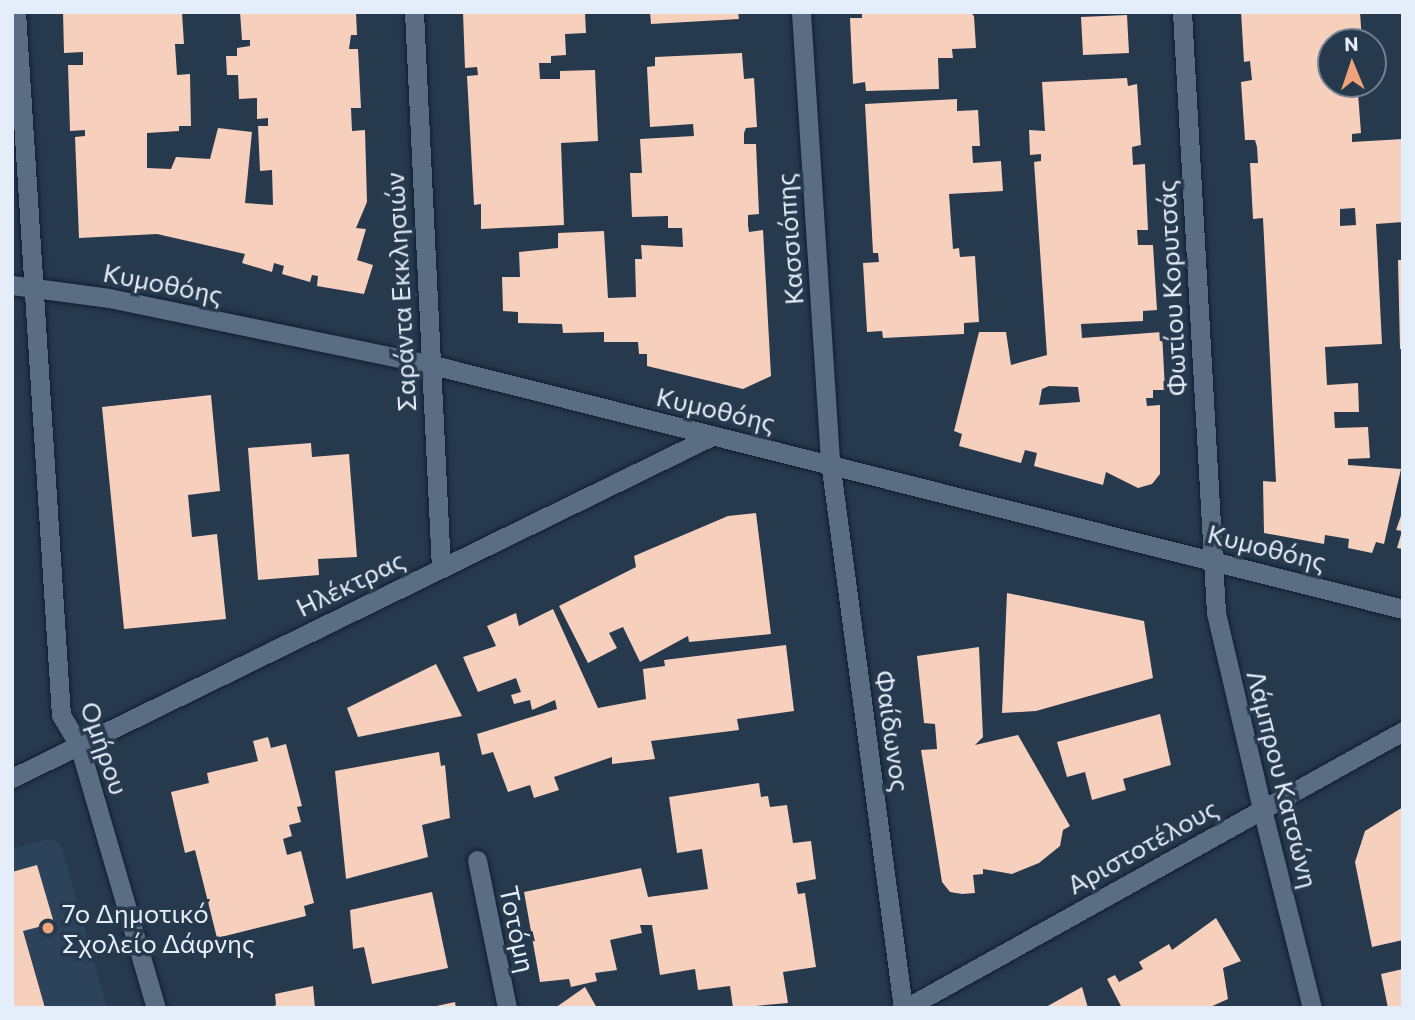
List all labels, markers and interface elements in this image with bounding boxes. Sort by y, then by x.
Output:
north arrow [1317,28,1387,98]
text: N [1344,32,1359,55]
street label: Σαράντα Εκκλησιών [378,172,422,412]
street label: Κασσιόπης [769,172,809,306]
street label: Φωτίου Κορυτσάς [1150,179,1192,397]
street label: Κυμοθόης [101,256,225,310]
street label: Κυμοθόης [654,380,778,438]
street label: Κυμοθόης [1205,517,1329,577]
street label: Ηλέκτρας [291,543,409,623]
street label: Λάμπρου Κατσώνη [1241,667,1325,891]
street label: Φαίδωνος [869,668,917,794]
street label: Ομήρου [75,697,135,799]
street label: Αριστοτέλους [1061,792,1223,900]
street label: Τοτόμη [494,883,542,975]
place label: 7ο Δημοτικό Σχολείο Δάφνης [62,897,255,958]
marker: 7ο Δημοτικό Σχολείο Δάφνης [40,920,56,936]

